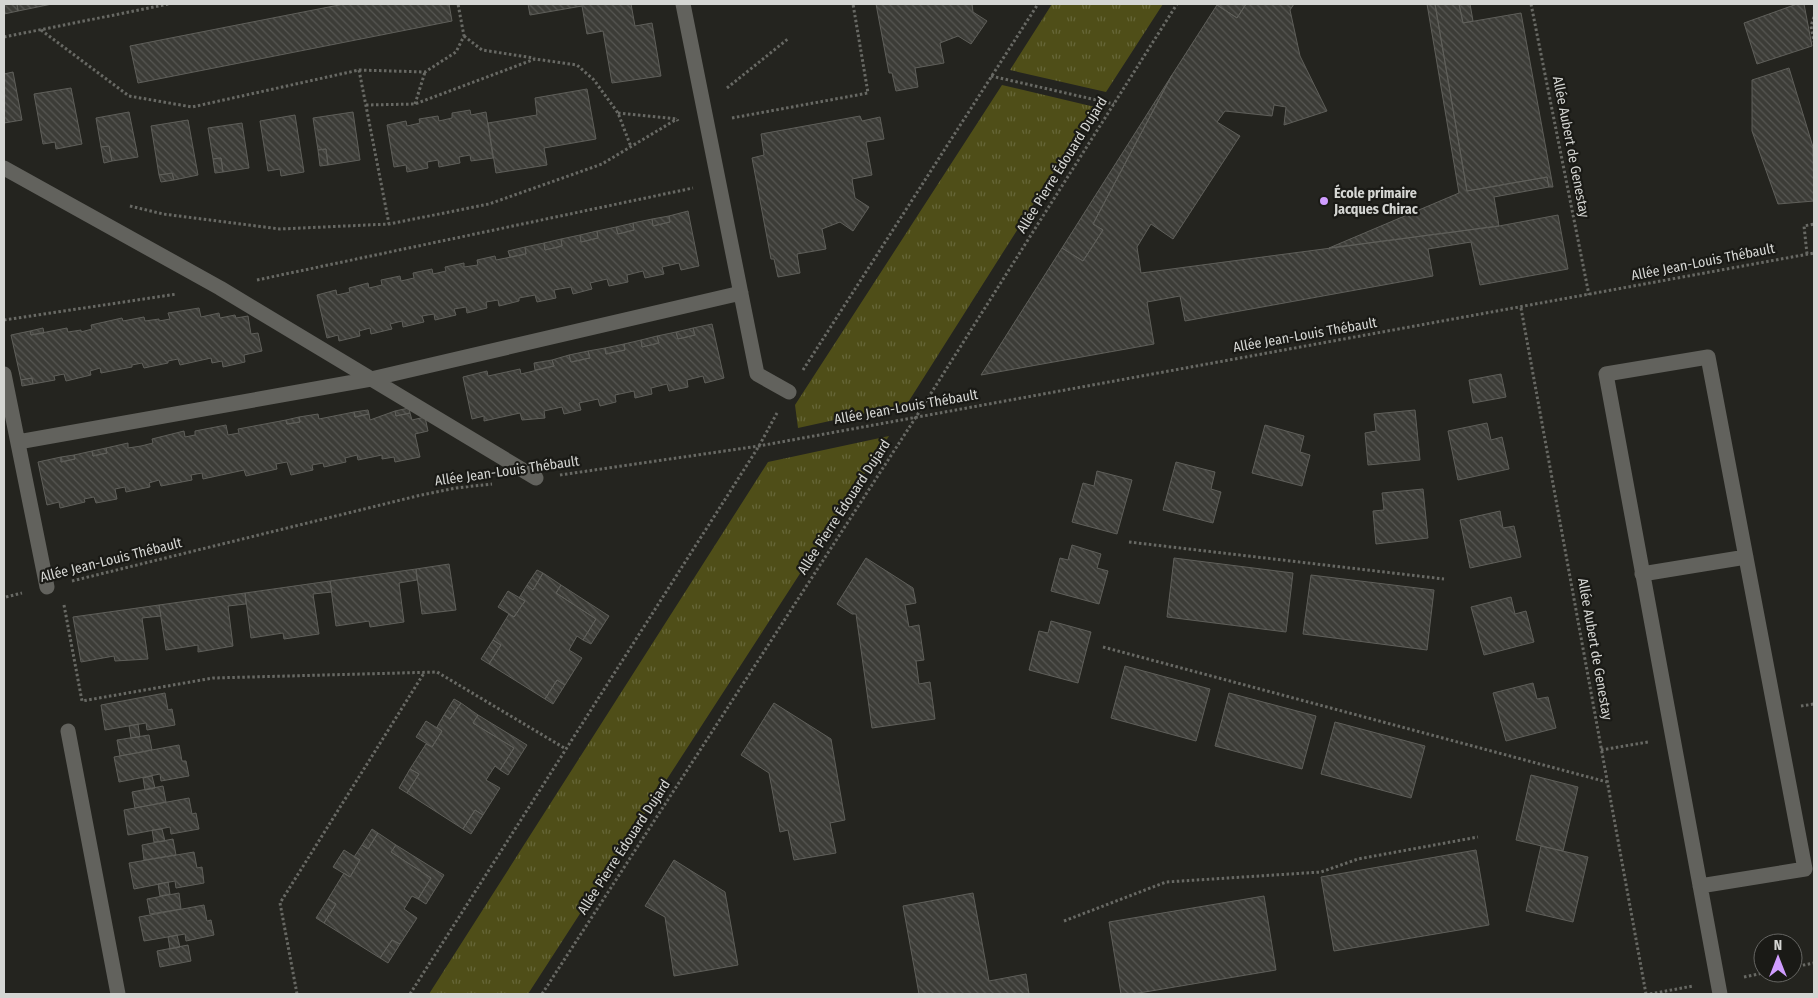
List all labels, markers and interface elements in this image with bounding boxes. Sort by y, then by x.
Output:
street label: Allée Aubert de Genestay [1549,75,1593,220]
street label: Allée Pierre Édouard Dujard [1012,93,1111,236]
place label: École primaire Jacques Chirac [1333,184,1419,218]
marker: École primaire Jacques Chirac [1318,195,1330,207]
street label: Allée Jean-Louis Thébault [1630,240,1777,284]
street label: Allée Jean-Louis Thébault [1232,314,1379,356]
street label: Allée Jean-Louis Thébault [833,386,980,428]
street label: Allée Pierre Édouard Dujard [793,436,894,578]
street label: Allée Jean-Louis Thébault [434,452,581,490]
street label: Allée Jean-Louis Thébault [38,534,184,586]
street label: Allée Aubert de Genestay [1574,577,1616,722]
street label: Allée Pierre Édouard Dujard [573,776,674,918]
north arrow [1753,933,1803,983]
text: N [1774,937,1782,954]

